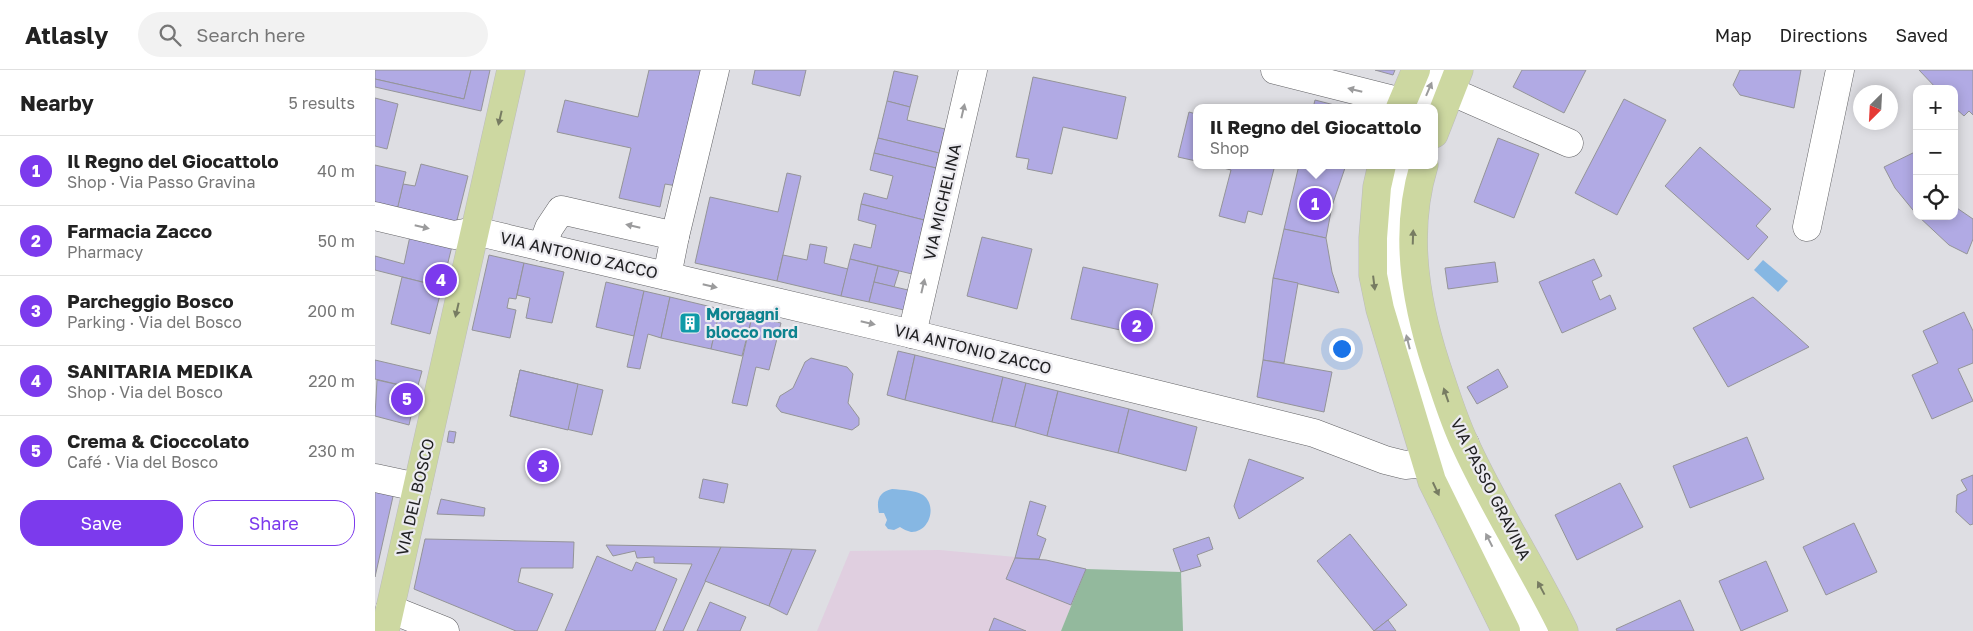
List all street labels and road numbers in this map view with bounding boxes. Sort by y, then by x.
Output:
street label: VIA MICHELINA [919,141,965,262]
street label: VIA ANTONIO ZACCO [498,227,660,283]
street label: VIA ANTONIO ZACCO [892,320,1054,378]
street label: VIA PASSO GRAVINA [1447,415,1536,564]
street label: VIA DEL BOSCO [392,436,438,558]

